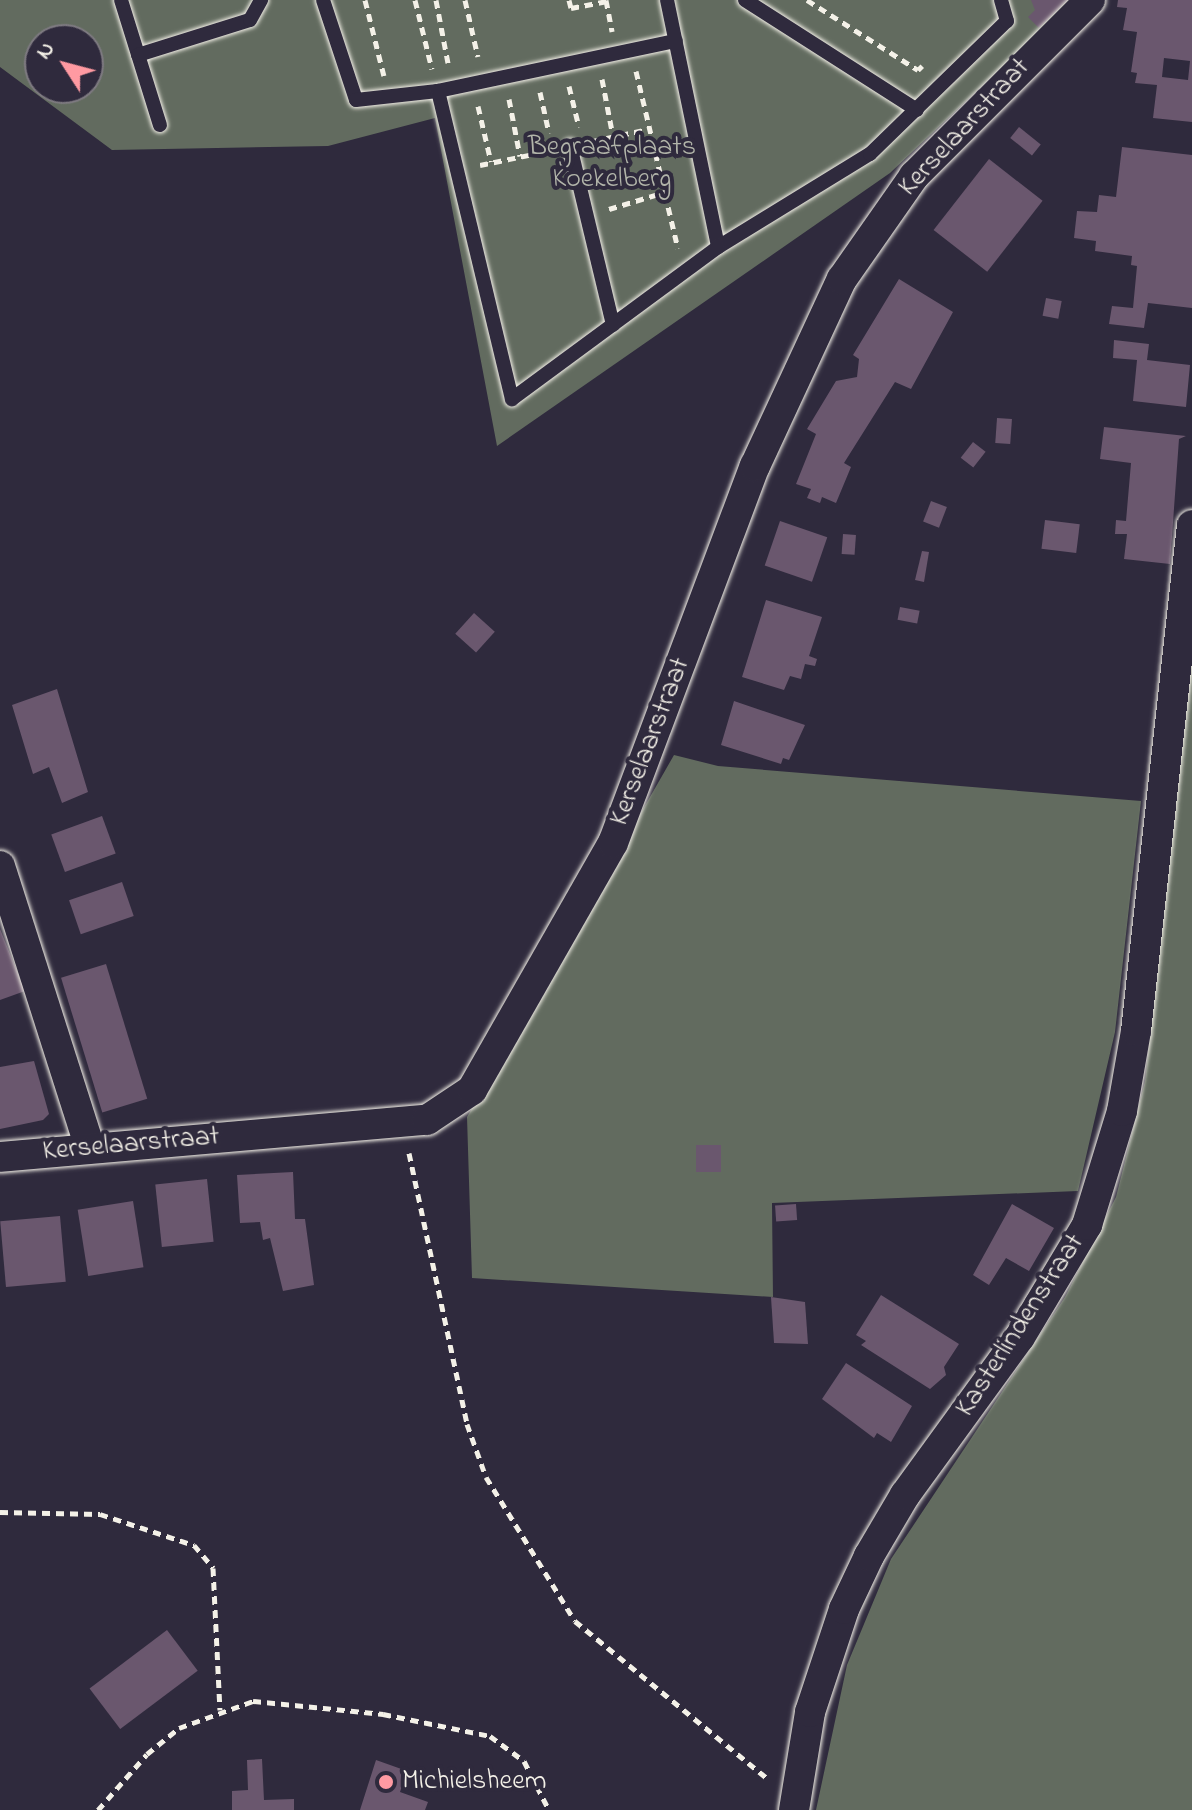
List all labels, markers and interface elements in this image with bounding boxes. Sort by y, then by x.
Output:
north arrow [24,24,104,104]
text: N [29,36,64,66]
street label: Kerselaarstraat [892,52,1038,204]
park label: Begraafplaats Koekelberg [528,131,696,197]
street label: Kerselaarstraat [604,653,698,831]
street label: Kerselaarstraat [41,1121,221,1169]
street label: Kasterlindenstraat [949,1228,1093,1424]
place label: Michielsheem [402,1765,546,1799]
marker: Michielsheem [377,1773,395,1791]

